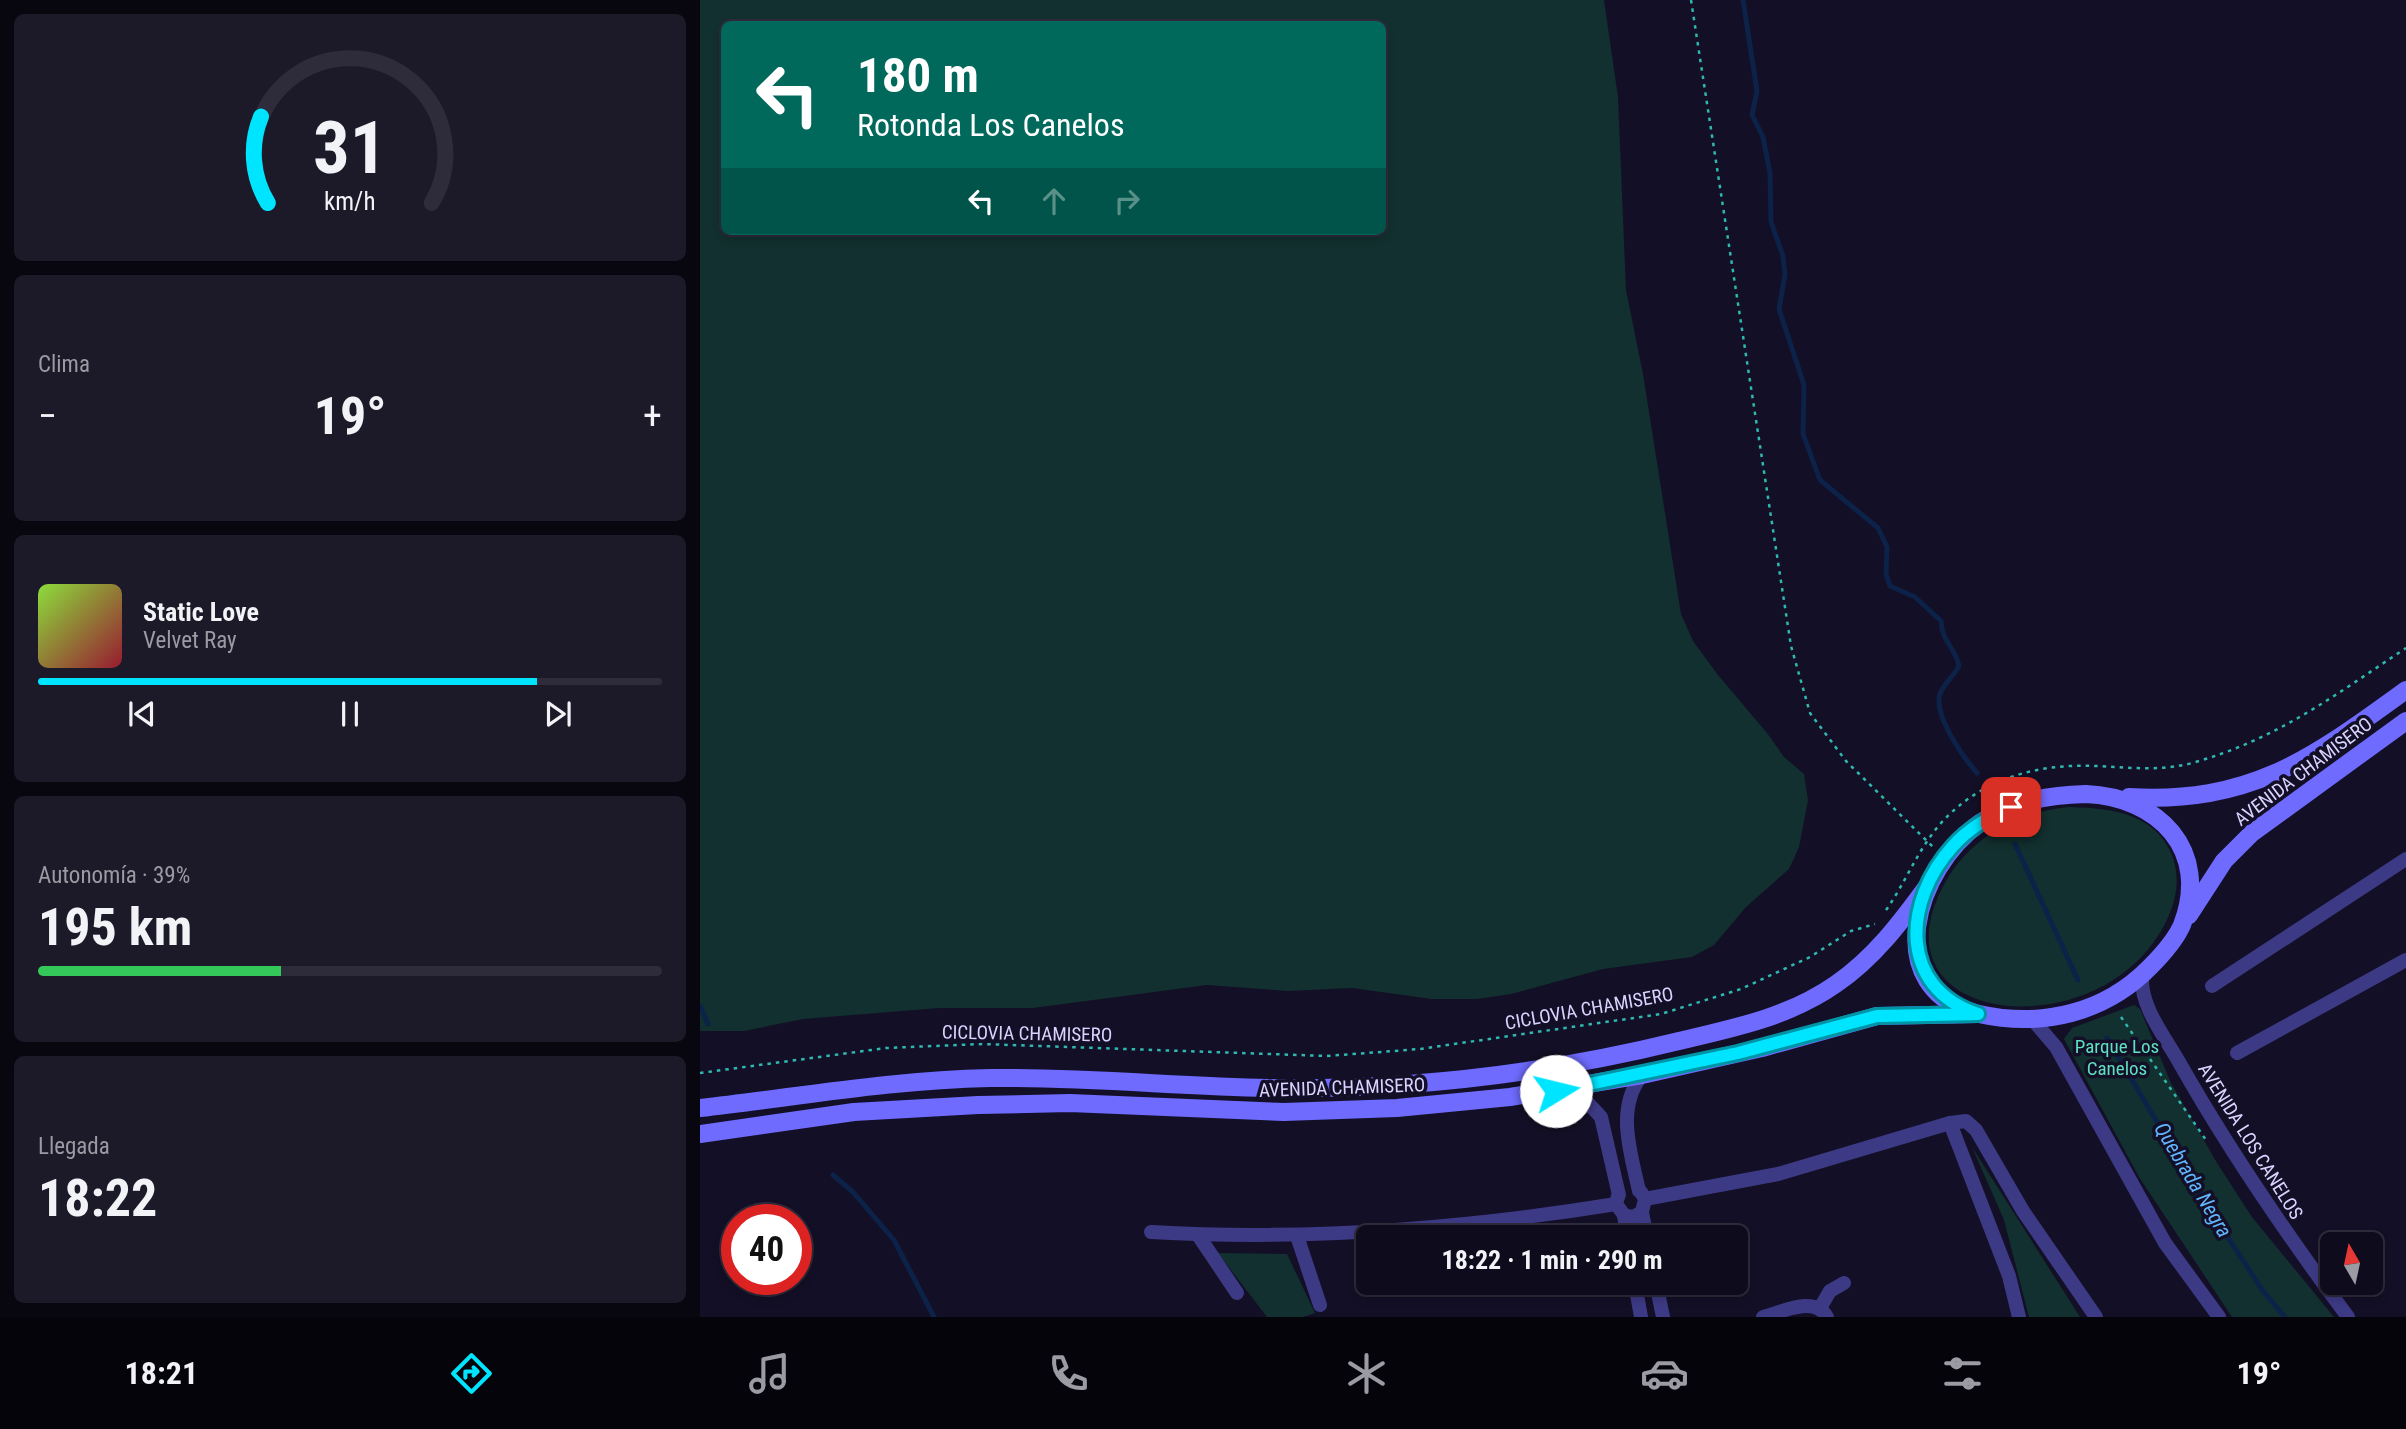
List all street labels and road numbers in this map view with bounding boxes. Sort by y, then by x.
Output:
street label: AVENIDA CHAMISERO [2230,712,2377,831]
street label: CICLOVIA CHAMISERO [1503,982,1675,1035]
street label: CICLOVIA CHAMISERO [942,1021,1112,1046]
street label: AVENIDA LOS CANELOS [2193,1059,2308,1224]
street label: AVENIDA CHAMISERO [1259,1073,1426,1102]

